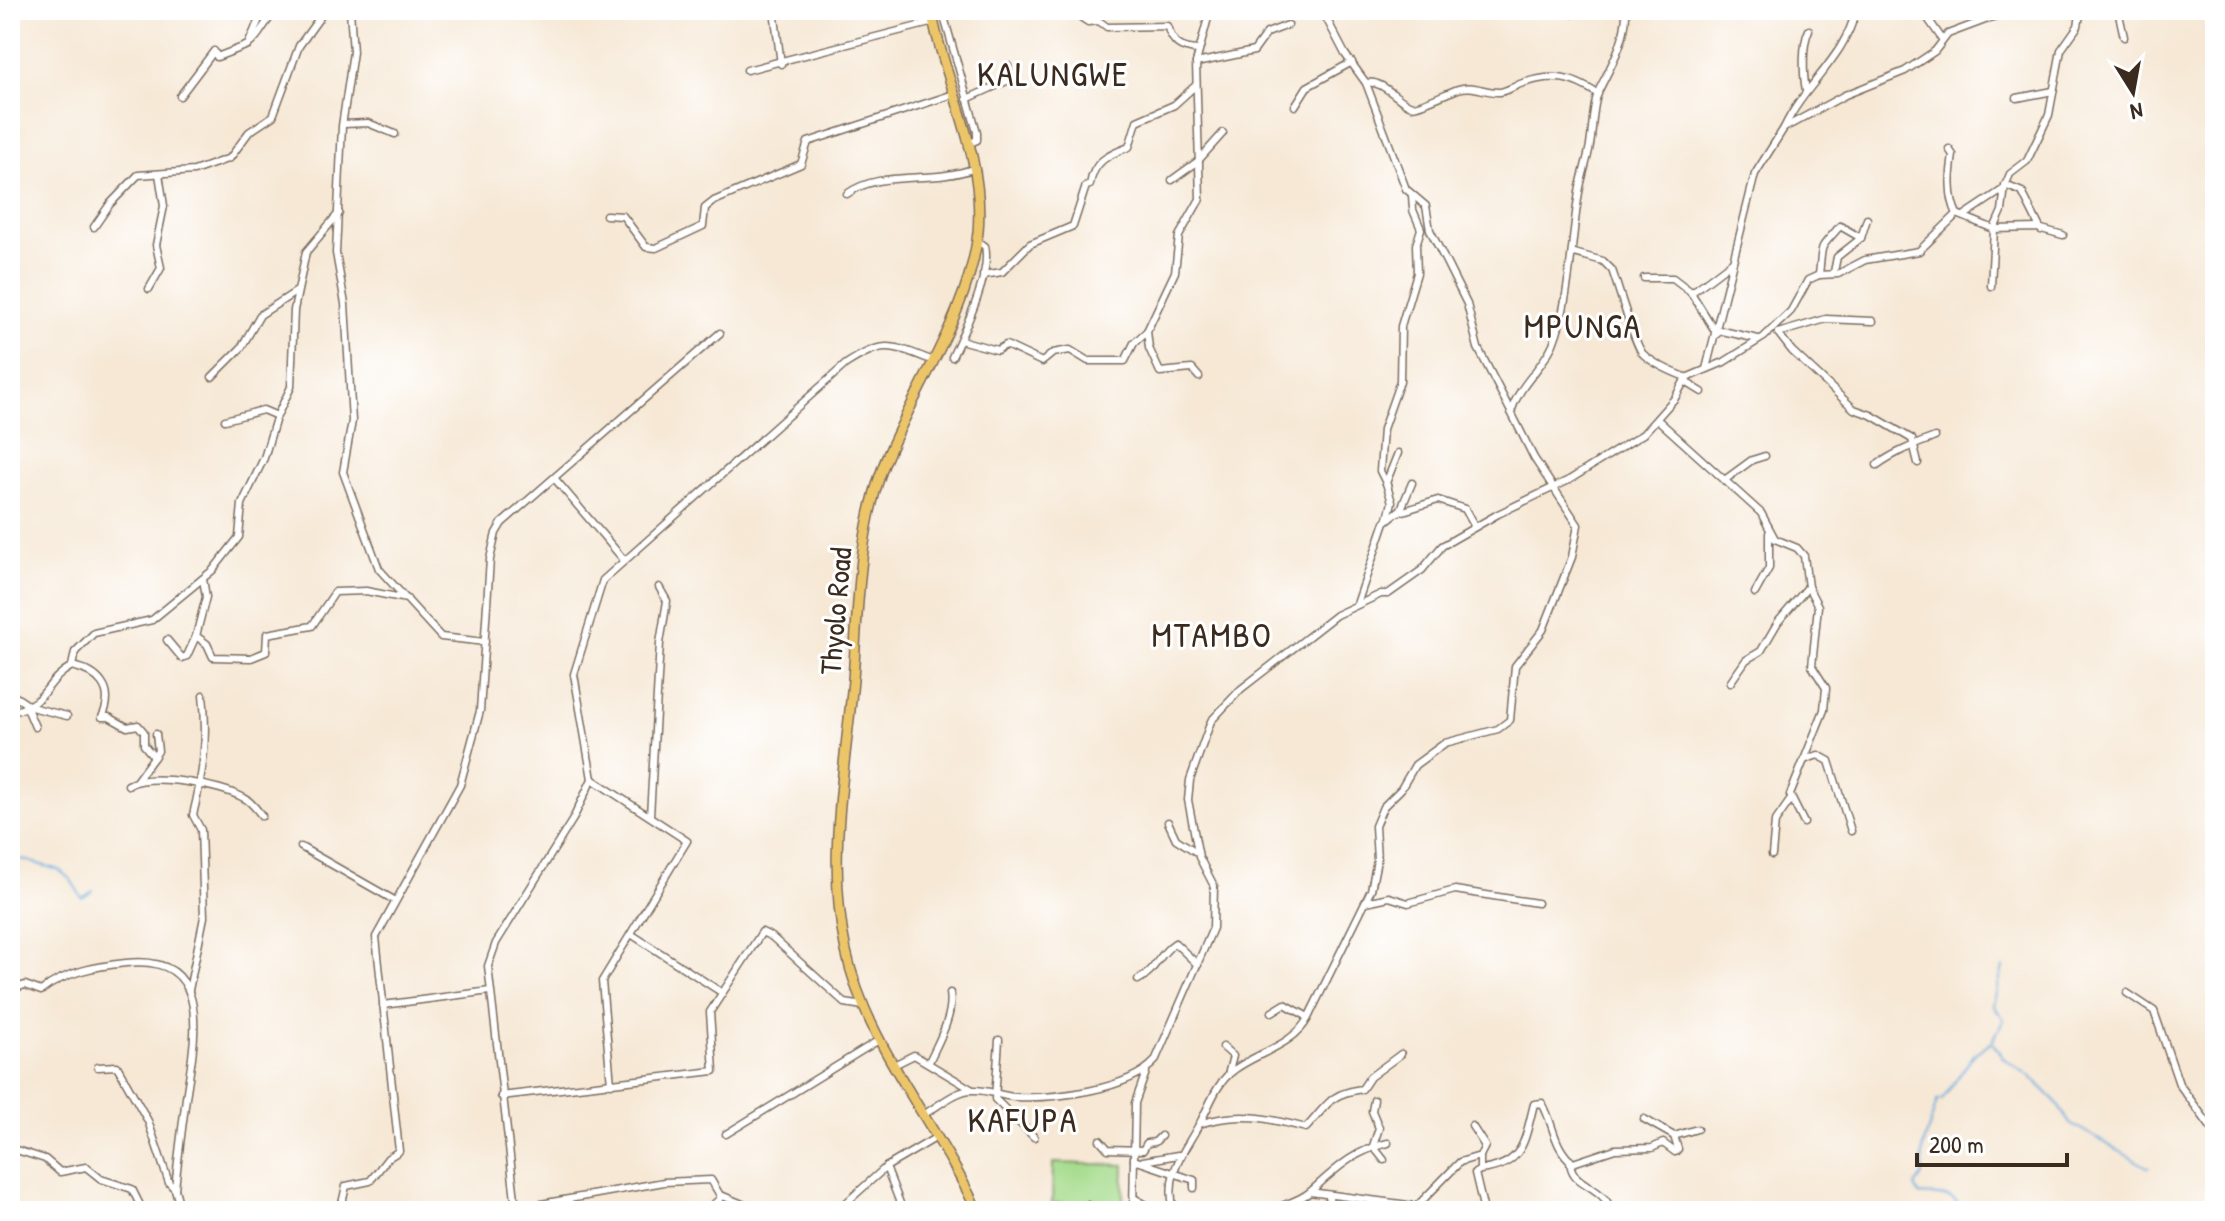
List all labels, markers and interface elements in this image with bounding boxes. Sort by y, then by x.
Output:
district label: KALUNGWE [977,51,1129,97]
north arrow [2093,52,2173,132]
text: N [2128,96,2145,128]
district label: MPUNGA [1524,303,1642,349]
street label: Thyolo Road [810,545,861,676]
district label: MTAMBO [1151,612,1273,658]
district label: KAFUPA [968,1097,1078,1143]
scale bar [1917,1117,2067,1167]
text: 200 m [1929,1128,1984,1160]

